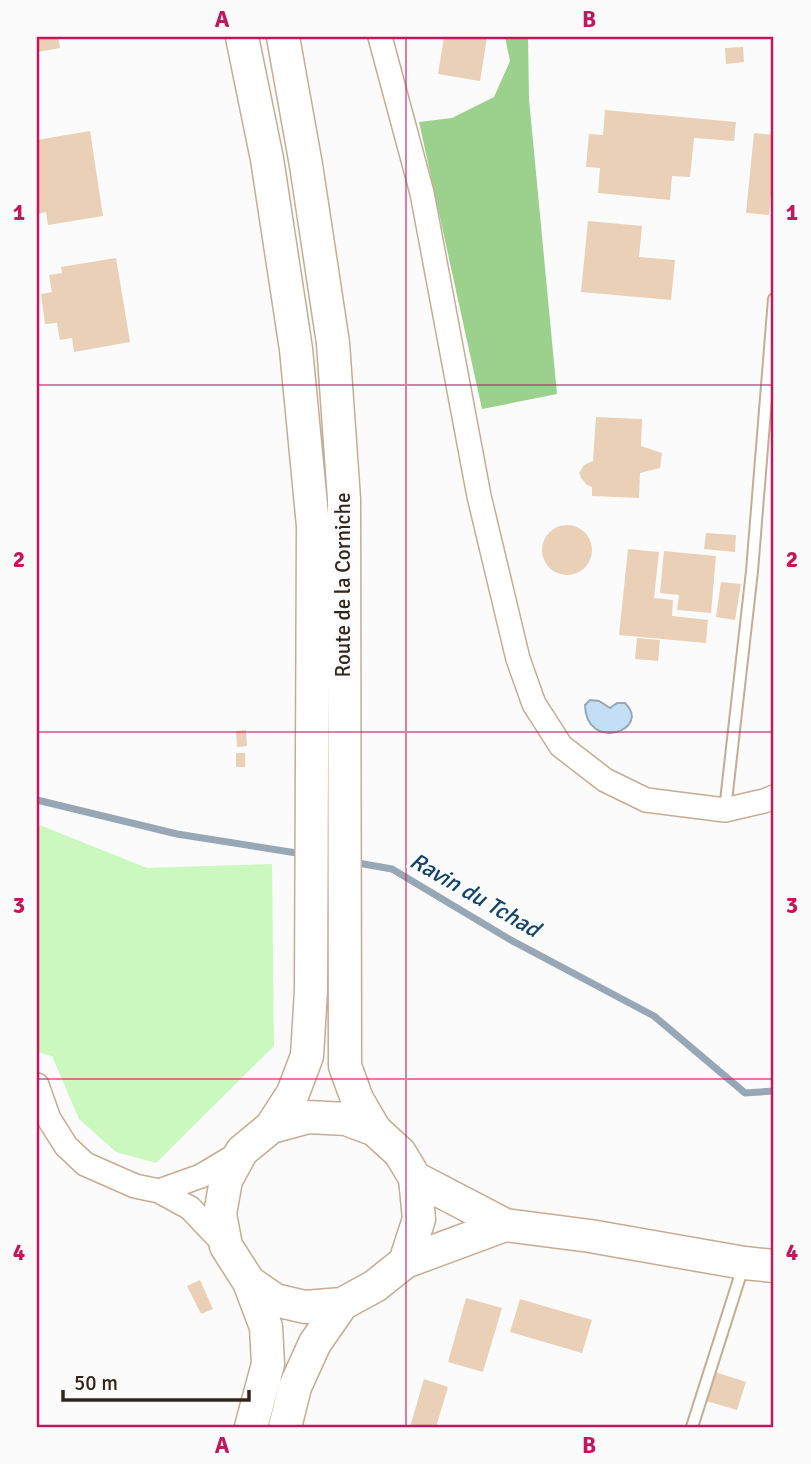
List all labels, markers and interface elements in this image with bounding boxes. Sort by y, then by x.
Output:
text: A [215,5,230,34]
text: B [582,5,596,34]
text: 1 [13,198,25,227]
text: 1 [786,198,798,227]
street label: Route de la Corniche [330,493,356,677]
text: 2 [13,545,25,574]
text: 2 [786,545,798,574]
water label: Ravin du Tchad [405,846,548,945]
text: 3 [13,891,25,920]
text: 3 [786,891,798,920]
text: 4 [13,1238,25,1267]
text: 4 [786,1238,798,1267]
scale bar [63,1359,248,1403]
text: 50 m [74,1370,118,1396]
text: A [215,1431,230,1460]
text: B [582,1431,596,1460]

